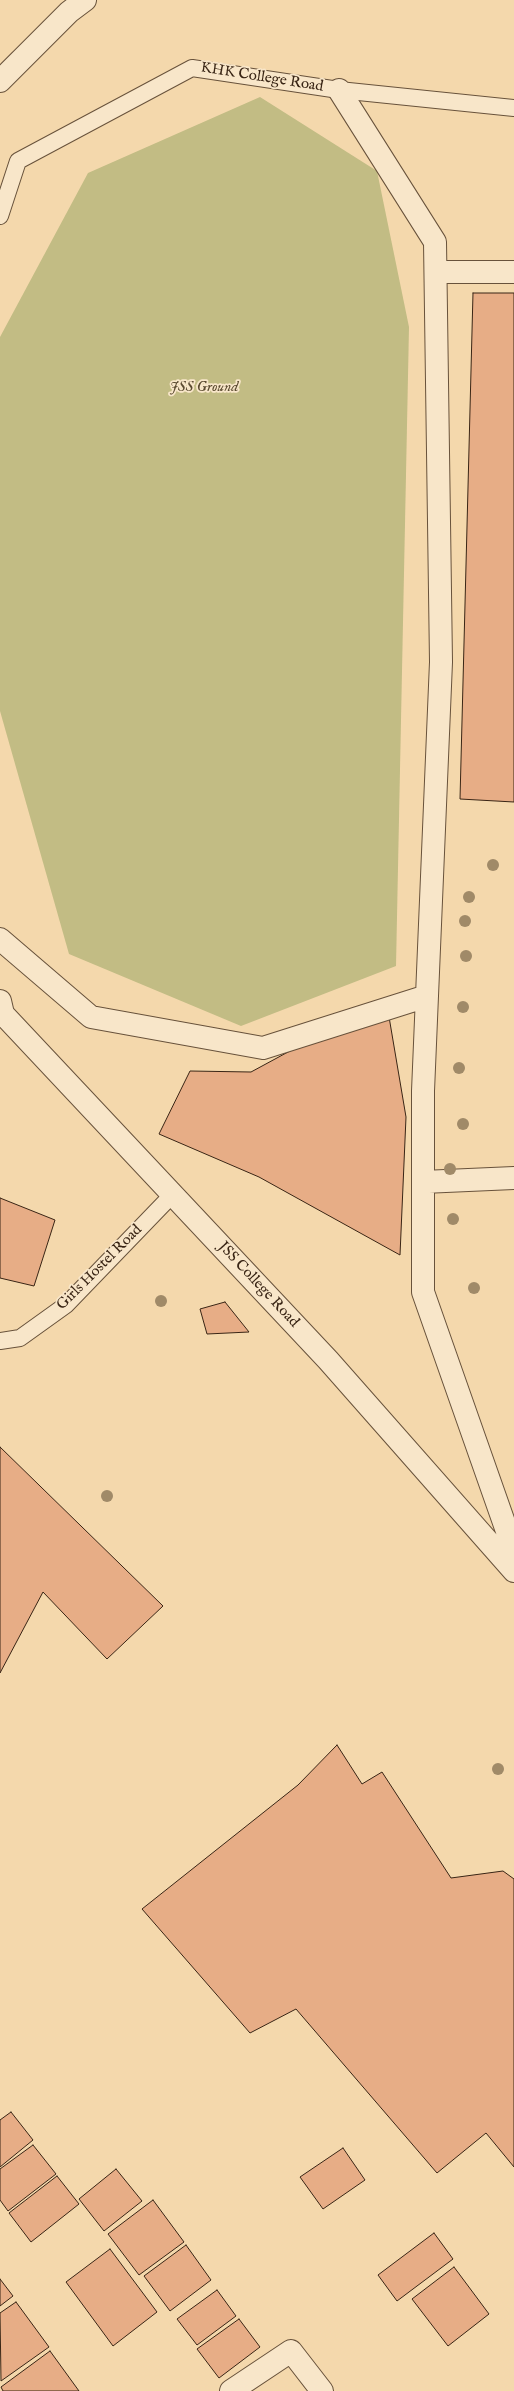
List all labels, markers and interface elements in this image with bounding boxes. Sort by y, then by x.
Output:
street label: KHK College Road [199,59,325,97]
park label: JSS Ground [170,379,238,397]
street label: Girls Hostel Road [54,1222,146,1314]
street label: JSS College Road [214,1238,302,1332]

